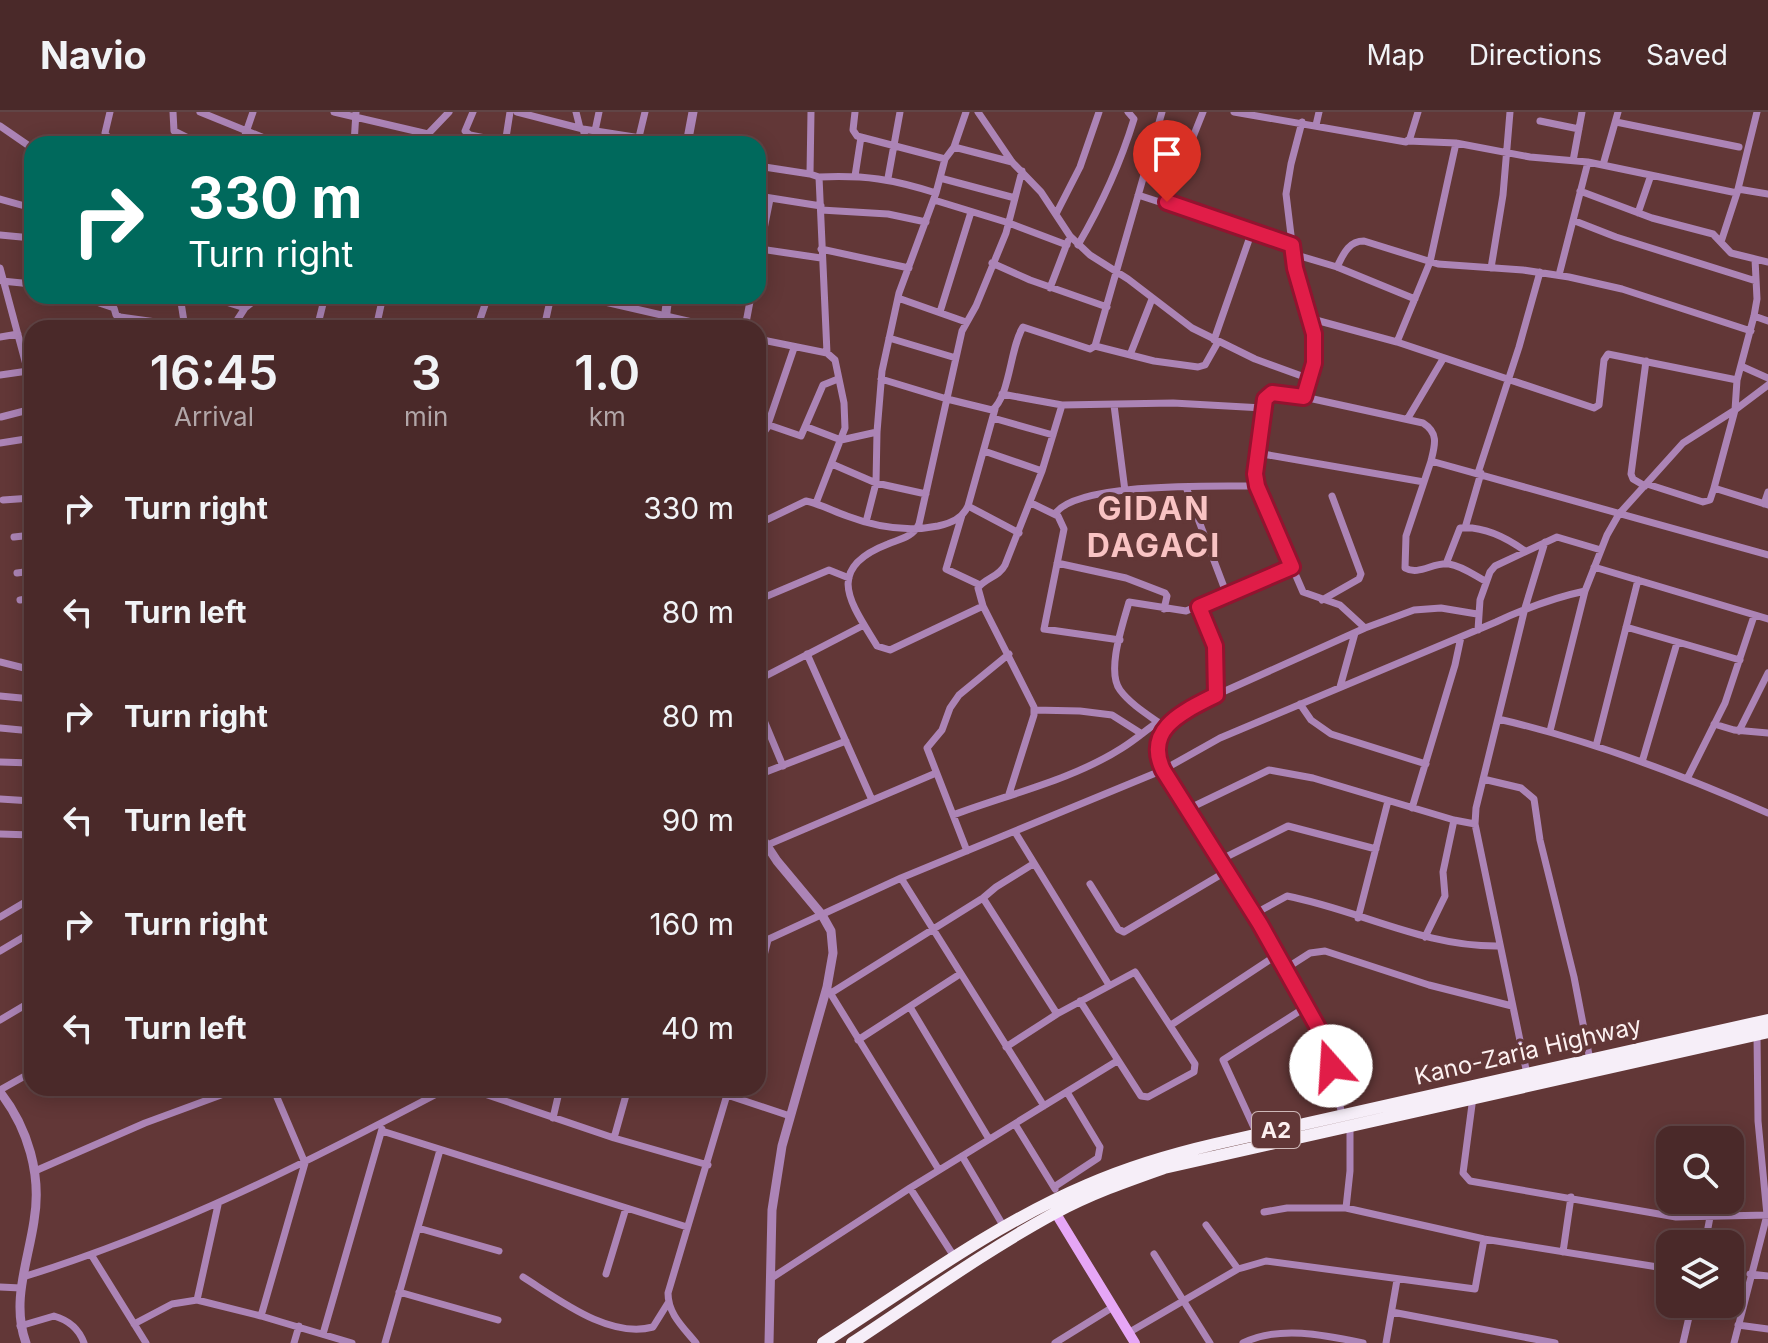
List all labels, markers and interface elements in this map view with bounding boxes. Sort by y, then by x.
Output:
text: Navio [40,32,147,78]
text: Map [1366,38,1425,72]
text: Directions [1469,38,1602,72]
text: Saved [1646,38,1728,72]
pin [1133,120,1201,202]
icon: arrive [1145,132,1189,176]
text: 330 m [188,164,362,232]
icon: right [56,168,160,272]
text: Turn right [188,232,353,276]
text: 16:45 [150,343,278,402]
text: 3 [411,343,442,402]
text: 1.0 [574,343,640,402]
text: Arrival [174,401,254,432]
text: min [404,401,448,432]
text: km [589,401,626,432]
icon: right [56,486,100,530]
district label: GIDAN DAGACI [1087,489,1221,565]
text: Turn right [124,490,268,526]
text: 330 m [643,490,734,526]
icon: left [56,590,100,634]
text: Turn left [124,594,246,630]
text: 80 m [662,594,734,630]
icon: right [56,694,100,738]
text: Turn right [124,698,268,734]
text: 80 m [662,698,734,734]
icon: left [56,798,100,842]
text: Turn left [124,802,246,838]
text: 90 m [662,802,734,838]
icon: right [56,902,100,946]
text: Turn right [124,906,268,942]
text: 160 m [650,906,734,942]
icon: left [56,1006,100,1050]
text: Turn left [124,1010,246,1046]
text: 40 m [661,1010,734,1046]
street label: Kano-Zaria Highway [1412,1010,1644,1091]
position arrow [1289,1024,1373,1108]
road number: A2 [1252,1112,1300,1148]
map controls [1656,1126,1744,1318]
button: search [1656,1126,1744,1214]
button: layers [1656,1230,1744,1318]

